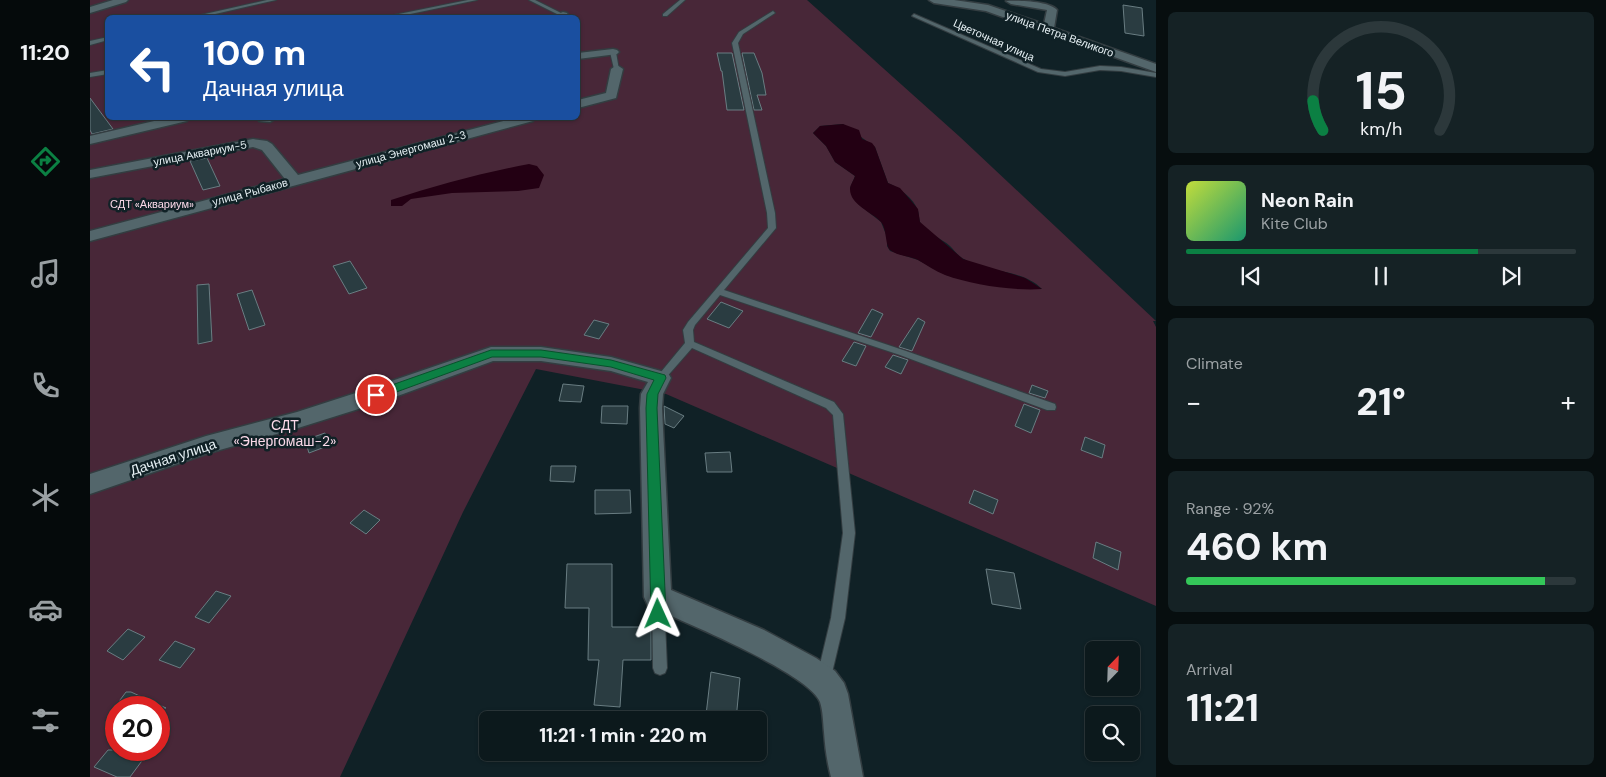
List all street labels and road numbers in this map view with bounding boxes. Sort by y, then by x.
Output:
street label: улица Петра Великого [1004,8,1116,60]
street label: Цветочная улица [951,16,1038,65]
street label: улица Энергомаш 2-3 [354,128,468,170]
street label: улица Аквариум-5 [152,137,248,169]
street label: улица Рыбаков [211,175,289,209]
street label: Дачная улица [128,435,219,479]

